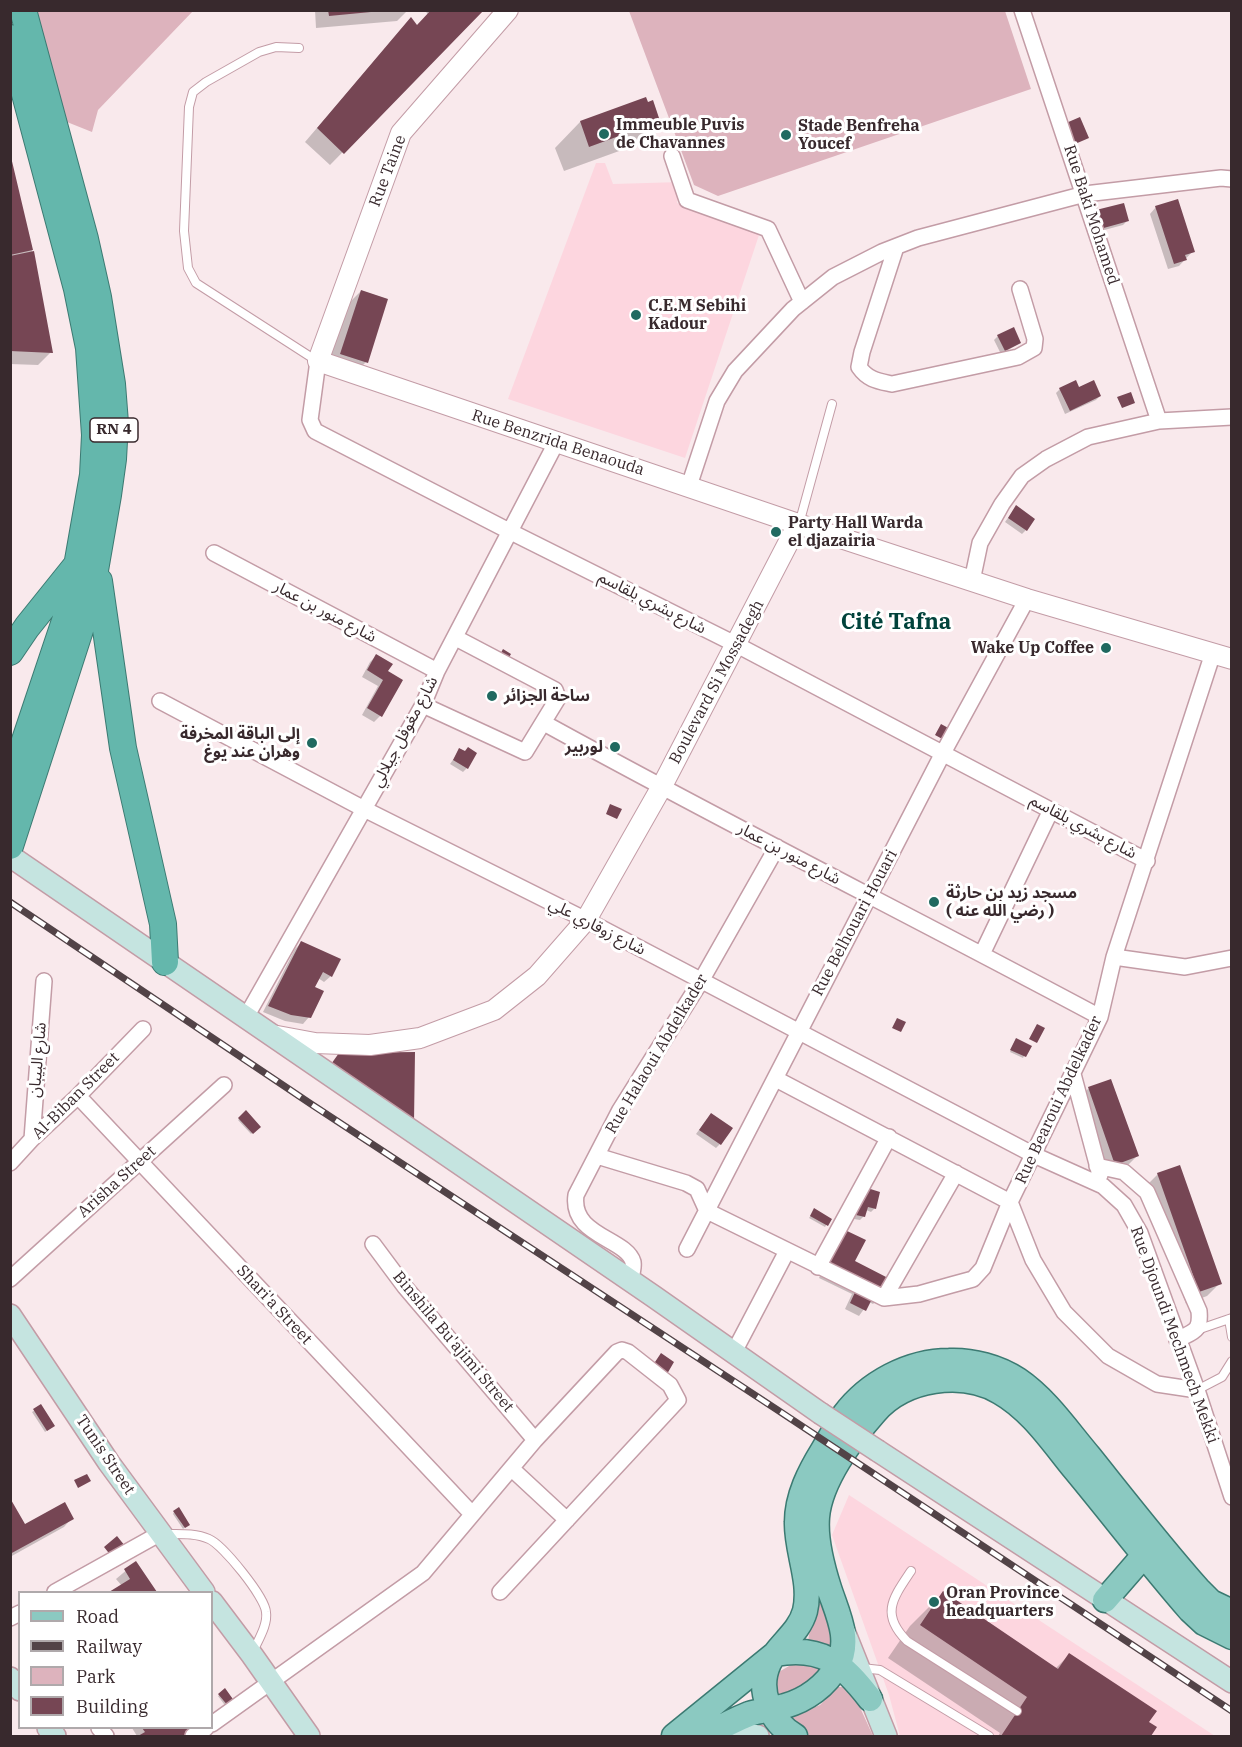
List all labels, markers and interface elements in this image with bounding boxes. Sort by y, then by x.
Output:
place label: Immeuble Puvis de Chavannes [616,115,744,153]
place label: Stade Benfreha Youcef [798,116,920,154]
marker: Immeuble Puvis de Chavannes [597,127,611,141]
marker: Stade Benfreha Youcef [779,128,793,142]
street label: Rue Taine [366,132,410,210]
street label: Rue Baki Mohamed [1059,143,1123,287]
place label: C.E.M Sebihi Kadour [648,296,746,334]
marker: C.E.M Sebihi Kadour [629,308,643,322]
street label: Rue Benzrida Benaouda [469,406,647,480]
road number: RN 4 [90,418,138,442]
place label: Party Hall Warda el djazairia [788,513,923,551]
marker: Party Hall Warda el djazairia [769,525,783,539]
street label: شارع بشري بلقاسم [595,568,709,638]
street label: شارع منور بن عمار [270,577,380,647]
street label: Boulevard Si Mossadegh [666,597,768,767]
district label: Cité Tafna [841,610,951,636]
place label: Wake Up Coffee [971,638,1094,658]
marker: Wake Up Coffee [1099,641,1113,655]
street label: شارع مغوفل جيلالي [368,673,442,791]
place label: ساحة الجزائر [504,686,590,706]
marker: ساحة الجزائر [485,689,499,703]
place label: إلى الباقة المخرفة وهران عند يوغ [180,724,300,762]
marker: إلى الباقة المخرفة وهران عند يوغ [305,736,319,750]
place label: لوربير [565,737,603,757]
marker: لوربير [608,740,622,754]
street label: شارع بشري بلقاسم [1026,791,1140,863]
street label: شارع منور بن عمار [734,819,844,889]
street label: Rue Belhouari Houari [808,847,902,999]
place label: مسجد زيد بن حارثة ( رضي الله عنه ) [946,883,1077,921]
street label: شارع زوقاري علي [545,894,649,960]
marker: مسجد زيد بن حارثة ( رضي الله عنه ) [927,895,941,909]
street label: Rue Halaoui Abdelkader [602,971,712,1137]
street label: Rue Bearoui Abdelkader [1012,1013,1106,1187]
street label: شارع البيبان [25,1022,51,1098]
street label: Al-Biban Street [29,1049,123,1143]
street label: Arisha Street [74,1142,160,1222]
street label: Rue Djoundi Mechmech Mekki [1126,1224,1222,1446]
street label: Shari'a Street [232,1261,316,1349]
street label: Binshila Bu'ajimi Street [389,1268,517,1416]
street label: Tunis Street [71,1412,139,1498]
place label: Oran Province headquarters [946,1583,1060,1621]
legend [18,1591,213,1729]
marker: Oran Province headquarters [927,1595,941,1609]
text: Road [76,1605,119,1628]
text: Railway [76,1635,142,1658]
text: Park [76,1665,115,1688]
text: Building [76,1695,148,1718]

